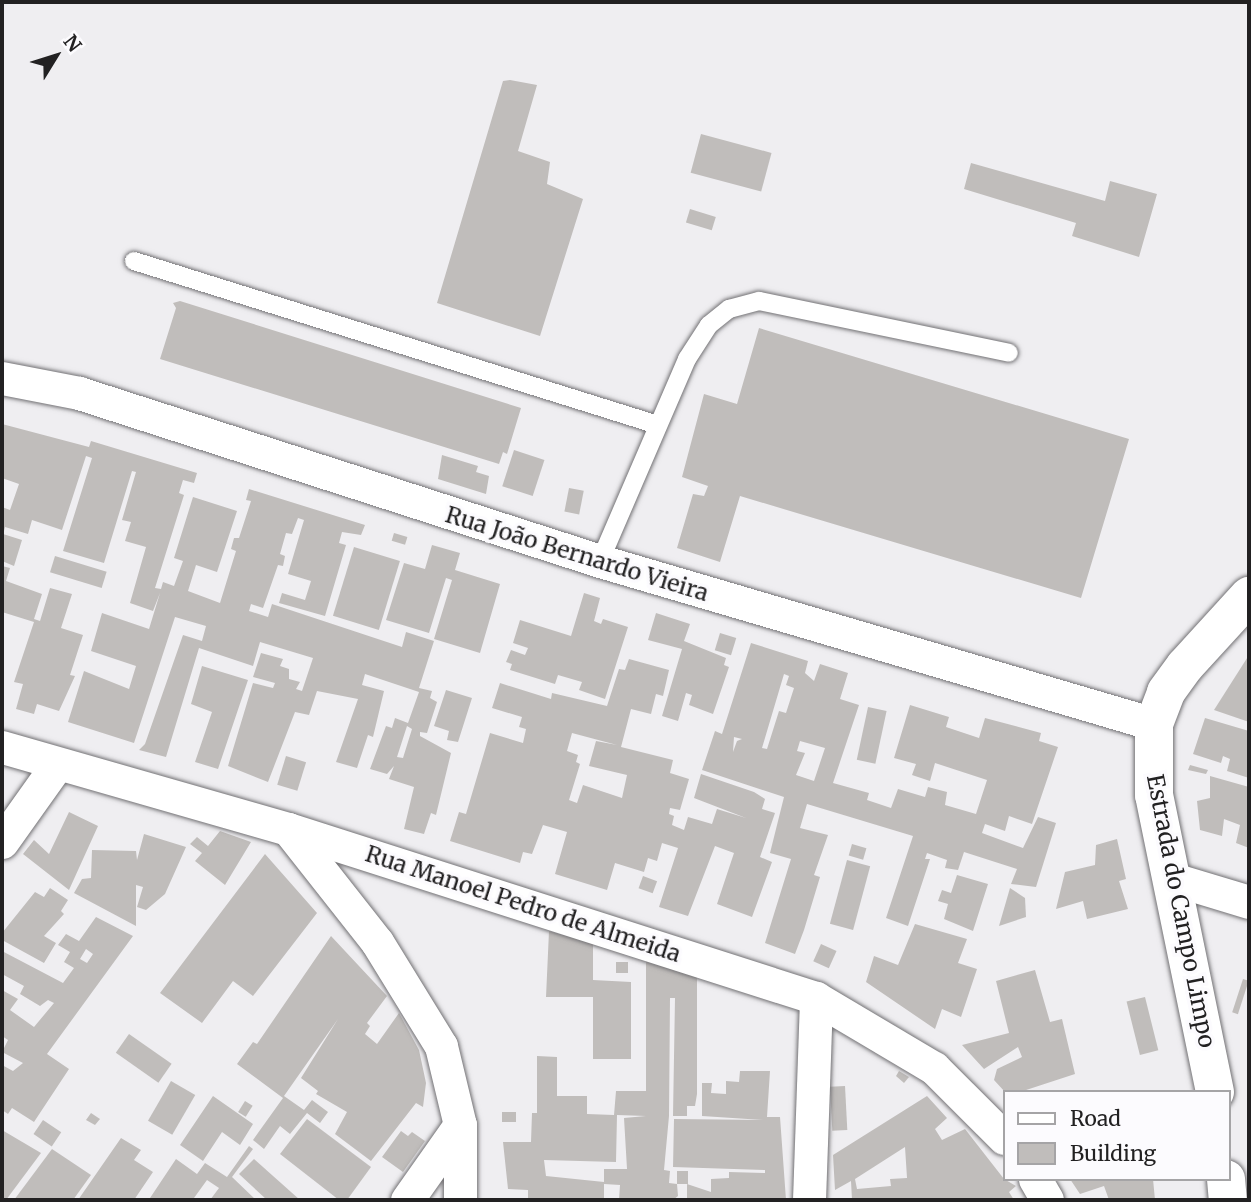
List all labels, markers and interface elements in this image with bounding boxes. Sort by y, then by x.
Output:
north arrow [21,21,91,91]
text: N [58,30,87,56]
street label: Rua João Bernardo Vieira [442,501,712,607]
street label: Estrada do Campo Limpo [1141,772,1221,1050]
street label: Rua Manoel Pedro de Almeida [362,840,684,968]
legend [1002,1090,1230,1181]
text: Road [1070,1105,1121,1132]
text: Building [1070,1140,1156,1167]

